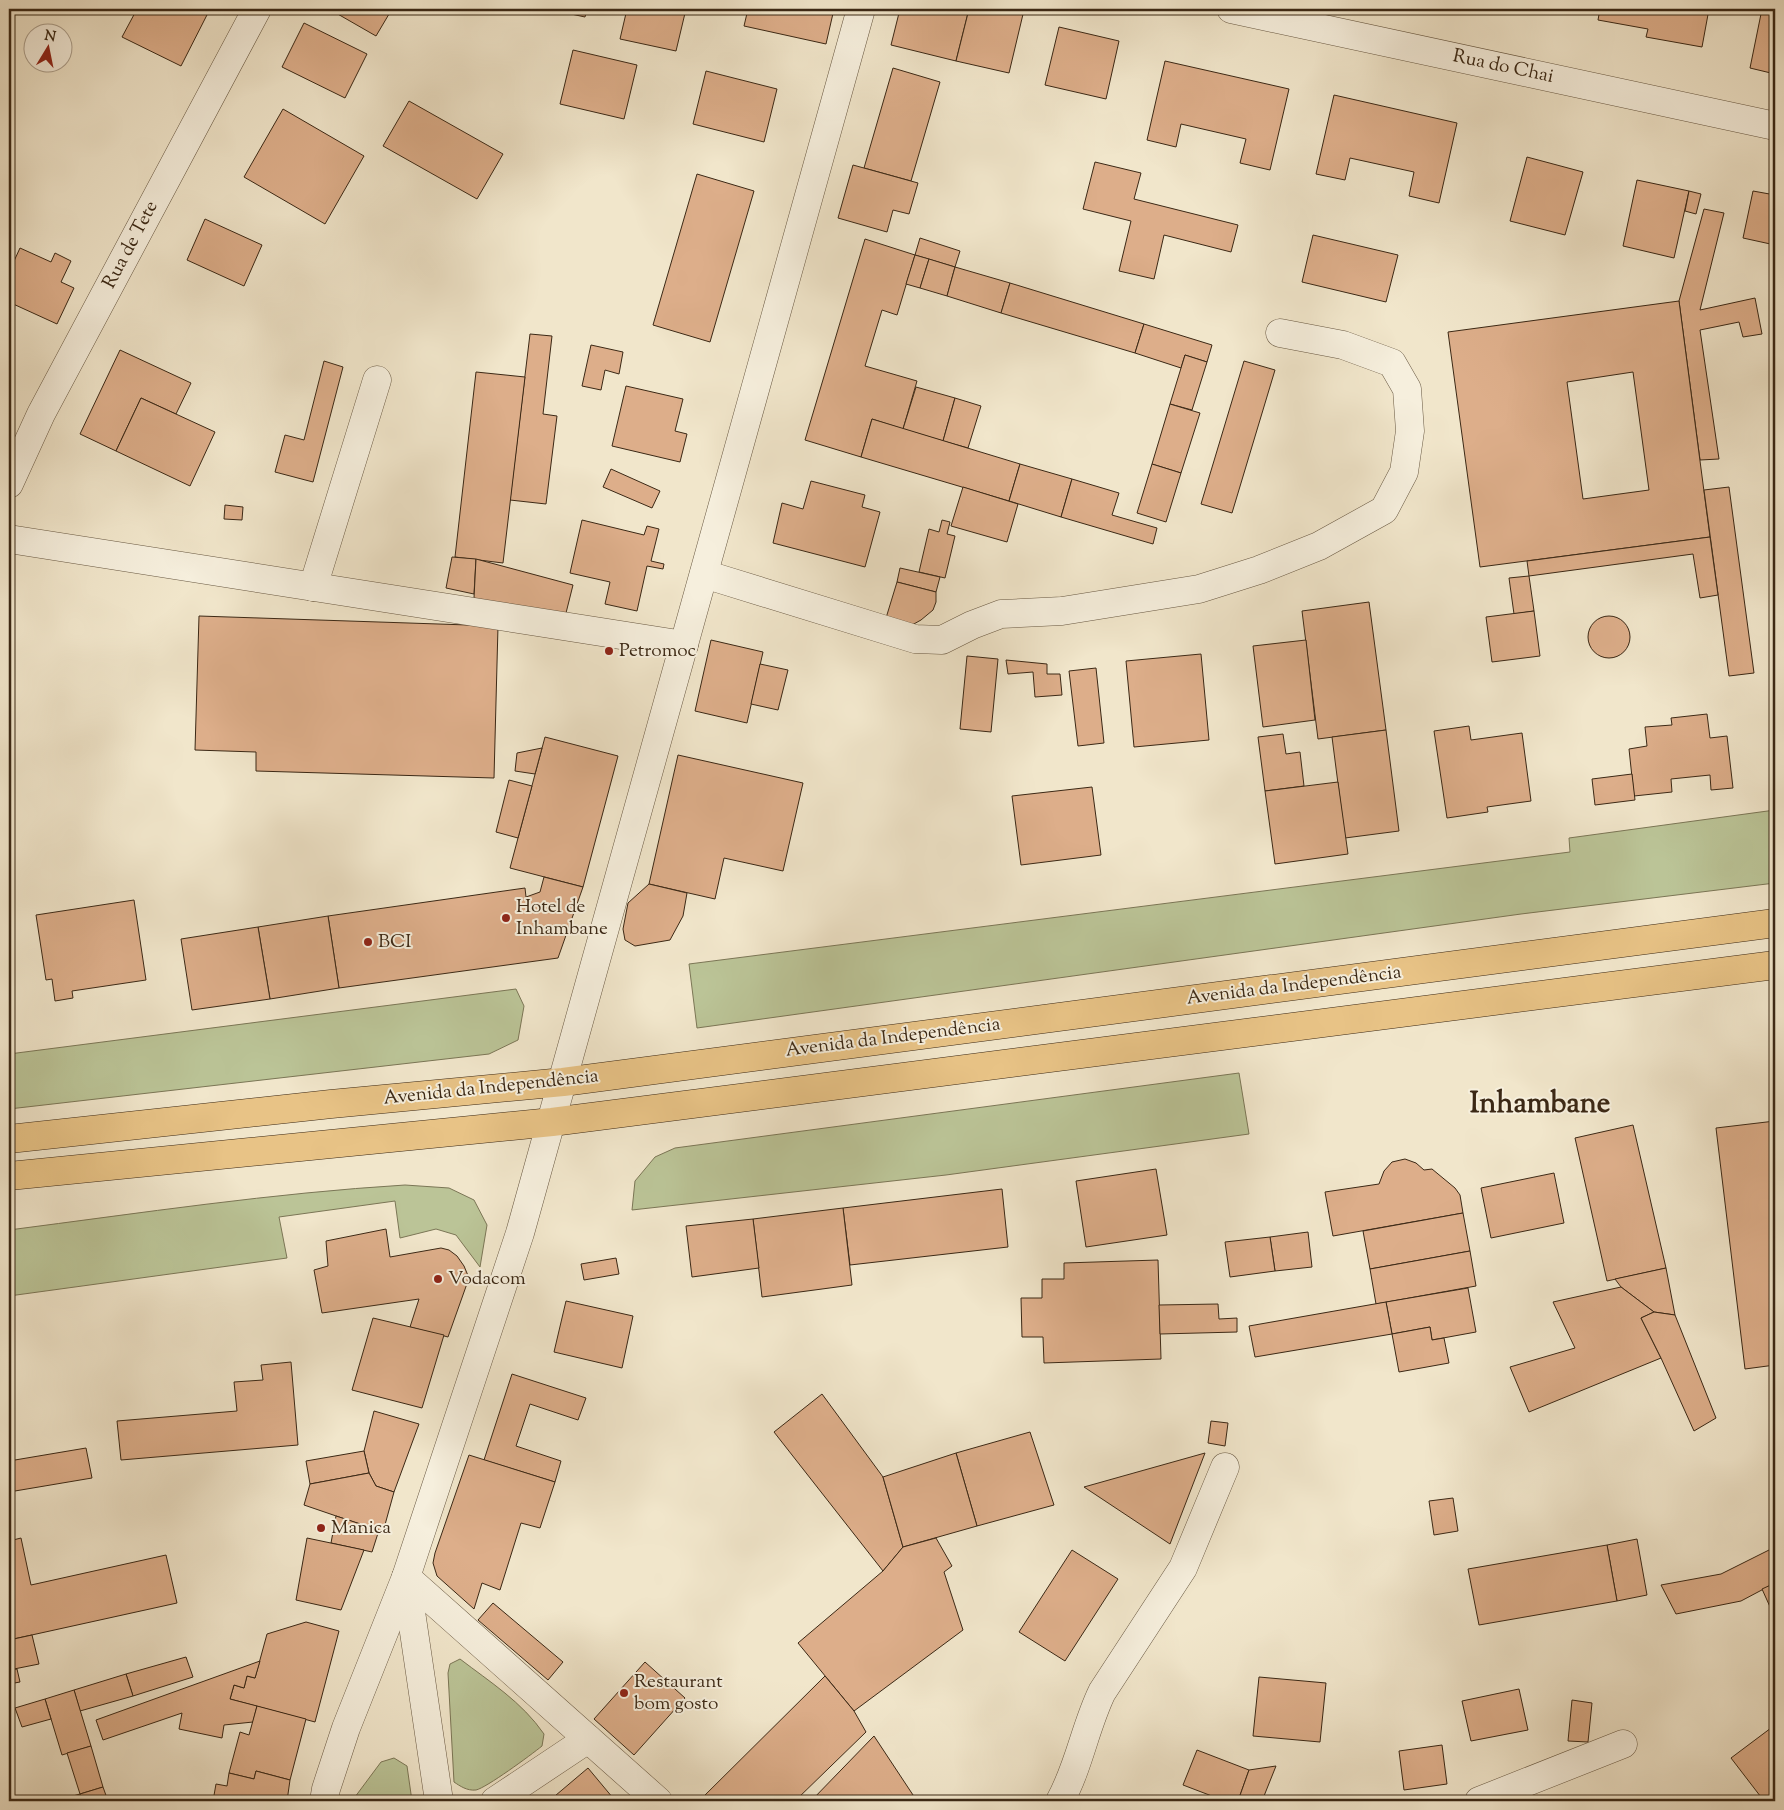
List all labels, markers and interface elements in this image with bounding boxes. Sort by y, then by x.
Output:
north arrow [22,22,72,72]
text: N [43,26,57,48]
street label: Rua do Chai [1450,43,1556,91]
street label: Rua de Tete [97,196,166,294]
place label: Petromoc [619,638,697,665]
marker: Petromoc [603,645,615,657]
place label: Hotel de Inhambane [516,894,608,943]
marker: Hotel de Inhambane [500,912,512,924]
place label: BCI [378,929,412,956]
marker: BCI [362,936,374,948]
street label: Avenida da Independência [1185,959,1403,1013]
street label: Avenida da Independência [784,1011,1002,1065]
street label: Avenida da Independência [382,1063,600,1113]
district label: Inhambane [1470,1084,1610,1126]
place label: Vodacom [448,1266,526,1293]
marker: Vodacom [432,1273,444,1285]
place label: Manica [331,1515,391,1542]
marker: Manica [315,1522,327,1534]
place label: Restaurant bom gosto [634,1669,723,1718]
marker: Restaurant bom gosto [618,1687,630,1699]

